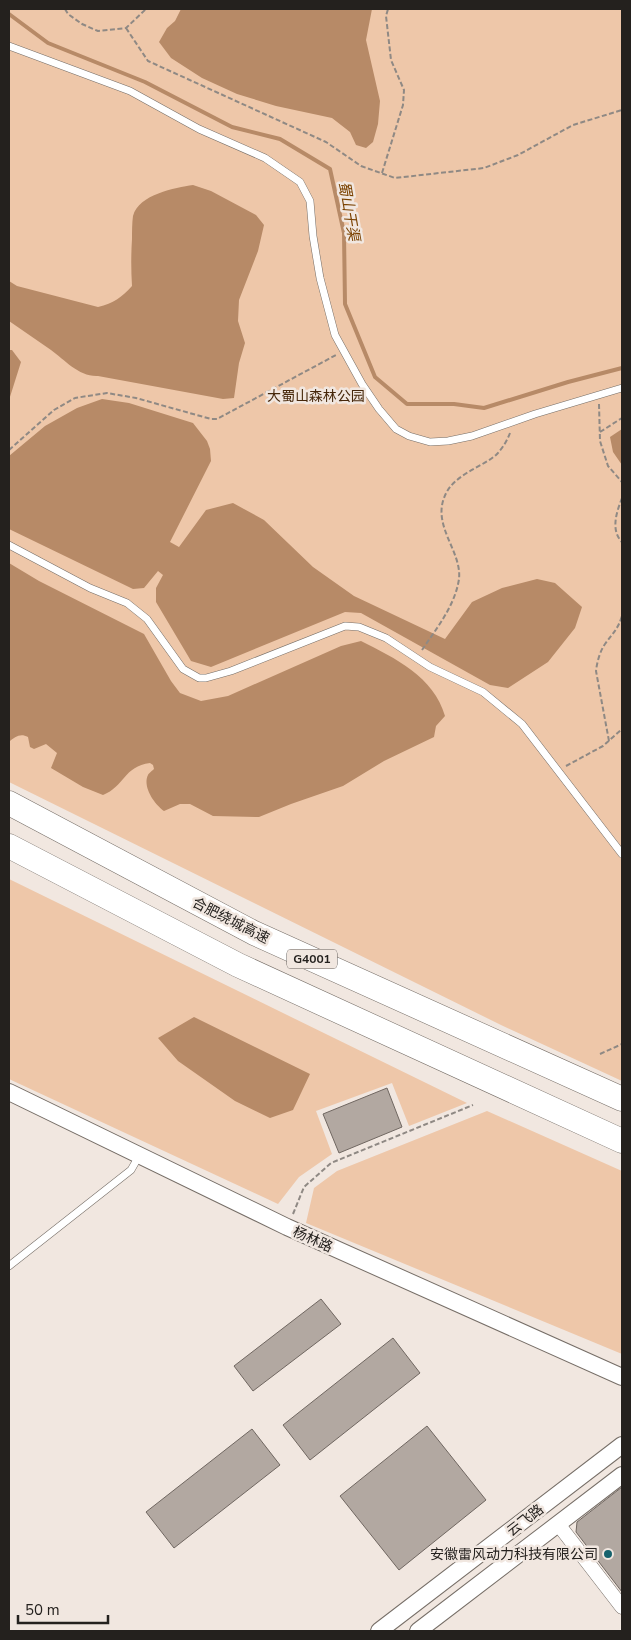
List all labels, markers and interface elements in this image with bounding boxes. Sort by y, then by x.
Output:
water label: 蜀山干渠 [334,180,364,244]
park label: 大蜀山森林公园 [267,387,365,406]
street label: 合肥绕城高速 [189,893,273,948]
road number: G4001 [287,950,337,969]
street label: 杨林路 [290,1222,336,1257]
street label: 云飞路 [503,1500,548,1541]
place label: 安徽雷风动力科技有限公司 [430,1545,598,1564]
marker: 安徽雷风动力科技有限公司 [602,1548,614,1560]
scale bar [18,1592,108,1624]
text: 50 m [25,1600,60,1620]

